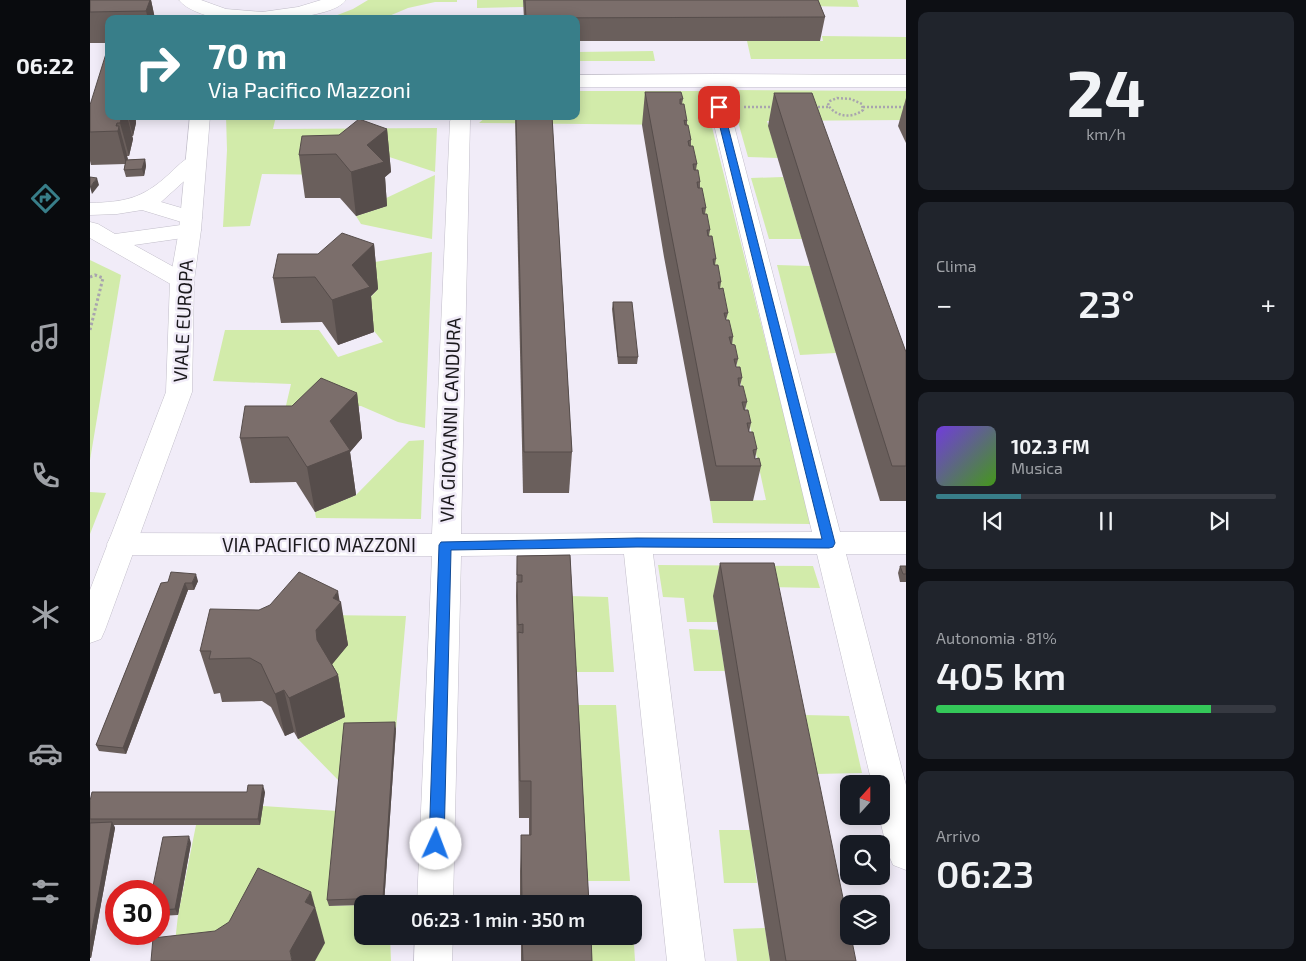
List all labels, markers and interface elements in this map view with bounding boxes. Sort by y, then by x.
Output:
text: 70 m [208,34,287,76]
icon: right [125,35,190,100]
text: 06:22 [16,52,74,78]
text: 24 [1066,52,1146,130]
text: Via Pacifico Mazzoni [208,76,411,102]
pin [698,86,740,128]
icon: arrive [705,93,733,121]
text: km/h [1086,124,1126,143]
icon: directions [28,181,63,216]
text: Clima [936,256,977,275]
street label: VIALE EUROPA [168,259,197,383]
text: 23° [1078,280,1135,326]
text: − [936,287,952,321]
text: + [1261,287,1276,321]
street label: VIA GIOVANNI CANDURA [434,317,465,523]
icon: music [28,320,63,355]
text: 102.3 FM [1011,435,1090,458]
icon: phone [28,458,63,493]
text: Musica [1011,458,1063,477]
icon: previous [979,507,1007,535]
icon: pause [1092,507,1120,535]
icon: next [1205,507,1233,535]
street label: VIA PACIFICO MAZZONI [222,533,416,556]
icon: climate [28,597,63,632]
text: Autonomia · 81% [936,628,1057,647]
text: 405 km [936,652,1066,698]
icon: car [28,736,63,771]
north arrow [840,775,890,825]
map controls [840,775,890,945]
position arrow [409,817,461,869]
text: Arrivo [936,826,980,845]
button: search [840,835,890,885]
text: 06:23 [936,850,1034,896]
icon: filters [28,874,63,909]
speed limit sign: 30 [105,880,170,945]
button: layers [840,895,890,945]
text: 06:23 · 1 min · 350 m [411,908,585,931]

